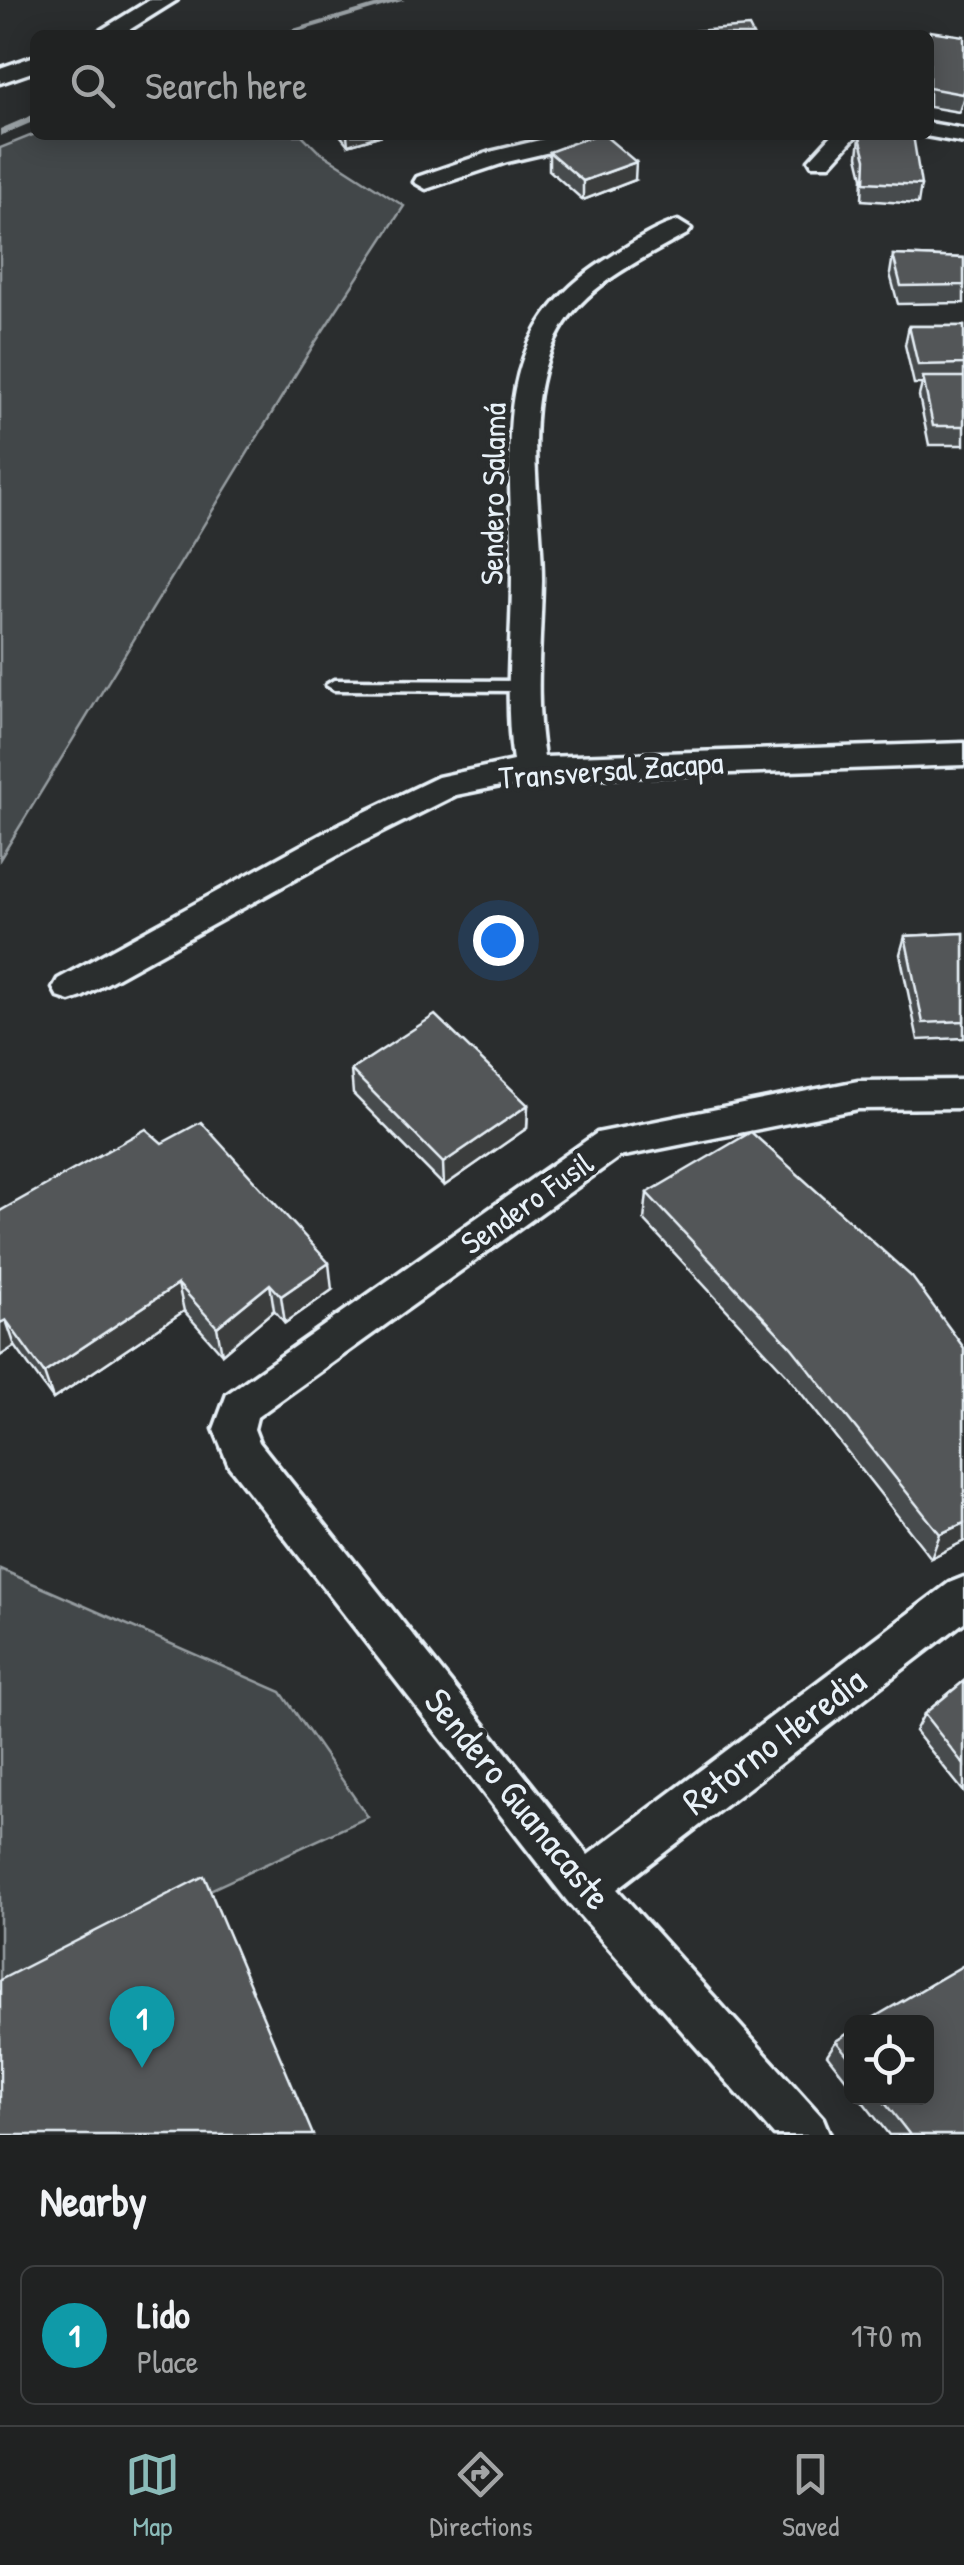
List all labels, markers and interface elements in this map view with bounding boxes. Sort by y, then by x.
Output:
search box [30,30,934,140]
icon: search [65,58,120,113]
text: Search here [145,59,307,111]
street label: Sendero Salamá [469,402,516,585]
street label: Transversal Zacapa [497,740,725,799]
your location [473,915,524,966]
street label: Sendero Fusil [452,1141,602,1264]
street label: Retorno Heredia [671,1654,876,1826]
street label: Sendero Guanacaste [413,1677,624,1920]
pin: 1 [110,1986,174,2068]
map controls [844,2015,934,2105]
button: locate [844,2015,934,2105]
text: Nearby [40,2172,147,2229]
text: Lido [137,2288,190,2340]
text: 1 [69,2314,80,2357]
text: 170 m [851,2314,922,2357]
text: Place [137,2340,199,2383]
tab: Map [125,2447,180,2545]
tab: Directions [429,2447,532,2545]
tab: Saved [782,2447,839,2545]

